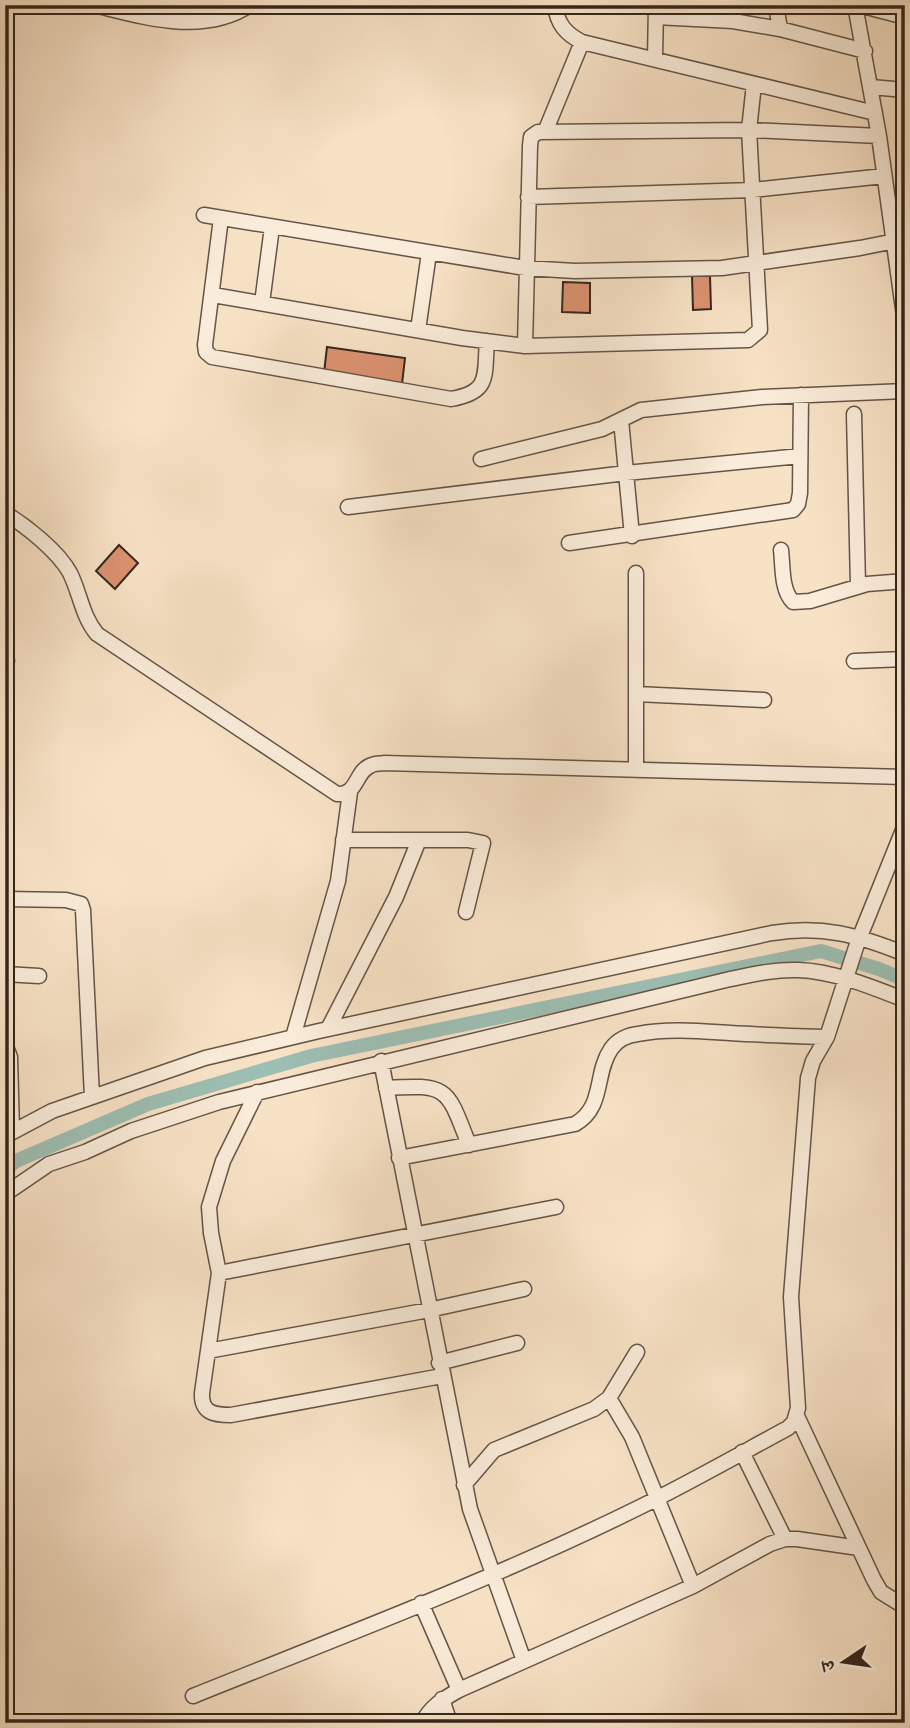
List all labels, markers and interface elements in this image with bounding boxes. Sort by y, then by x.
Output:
north arrow [808,1626,878,1696]
text: उ [815,1656,845,1675]

